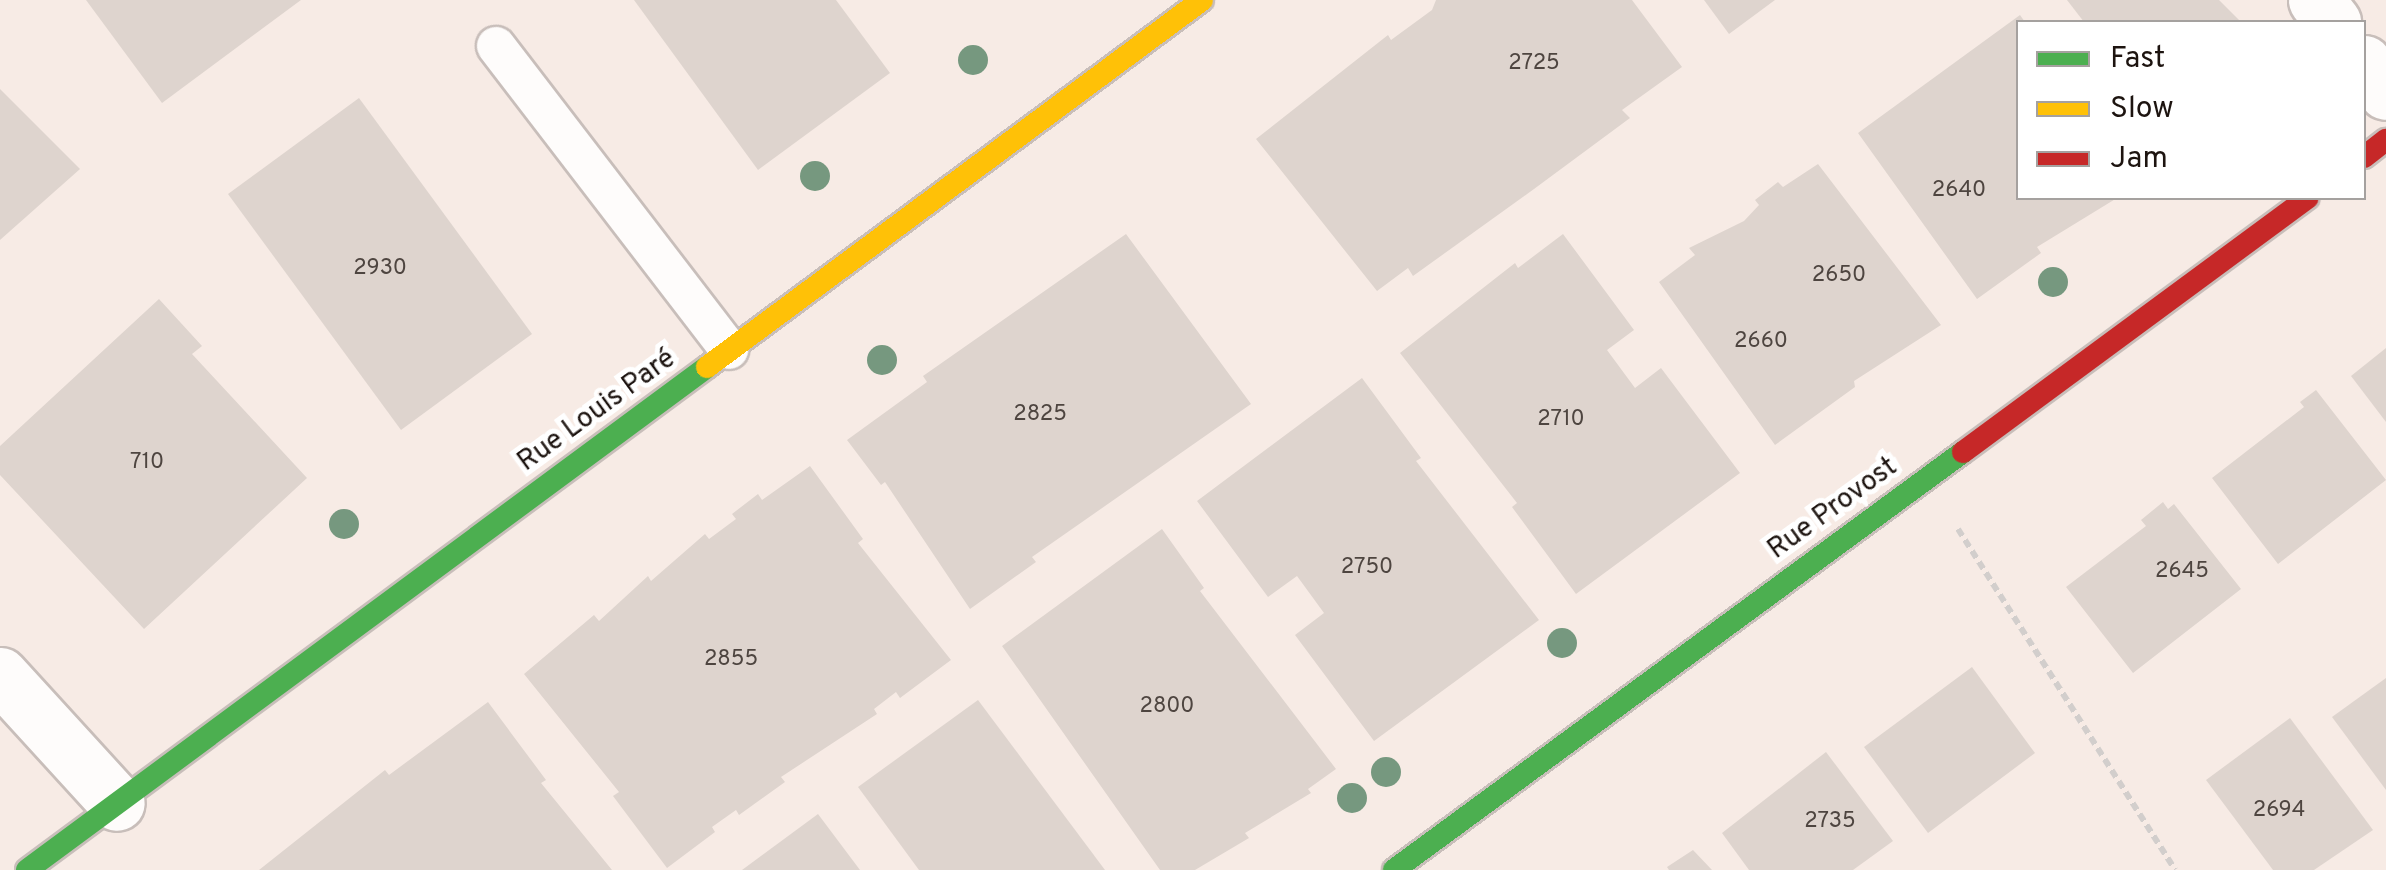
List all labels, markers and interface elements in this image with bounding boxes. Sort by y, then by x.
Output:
legend [2016,20,2366,200]
text: Fast [2110,41,2165,78]
house number: 2725 [1508,51,1560,77]
text: Slow [2110,91,2174,128]
text: Jam [2110,141,2168,178]
house number: 2640 [1932,178,1986,204]
house number: 2930 [353,256,407,282]
house number: 2650 [1812,263,1866,289]
house number: 2660 [1734,329,1788,355]
street label: Rue Louis Paré [512,343,682,479]
house number: 2825 [1013,402,1067,428]
house number: 2710 [1537,407,1585,433]
house number: 710 [130,450,164,476]
street label: Rue Provost [1762,451,1904,567]
house number: 2750 [1341,555,1393,581]
house number: 2645 [2155,559,2209,585]
house number: 2855 [704,647,758,673]
house number: 2800 [1140,694,1194,720]
house number: 2694 [2253,798,2305,824]
house number: 2735 [1804,809,1856,835]

